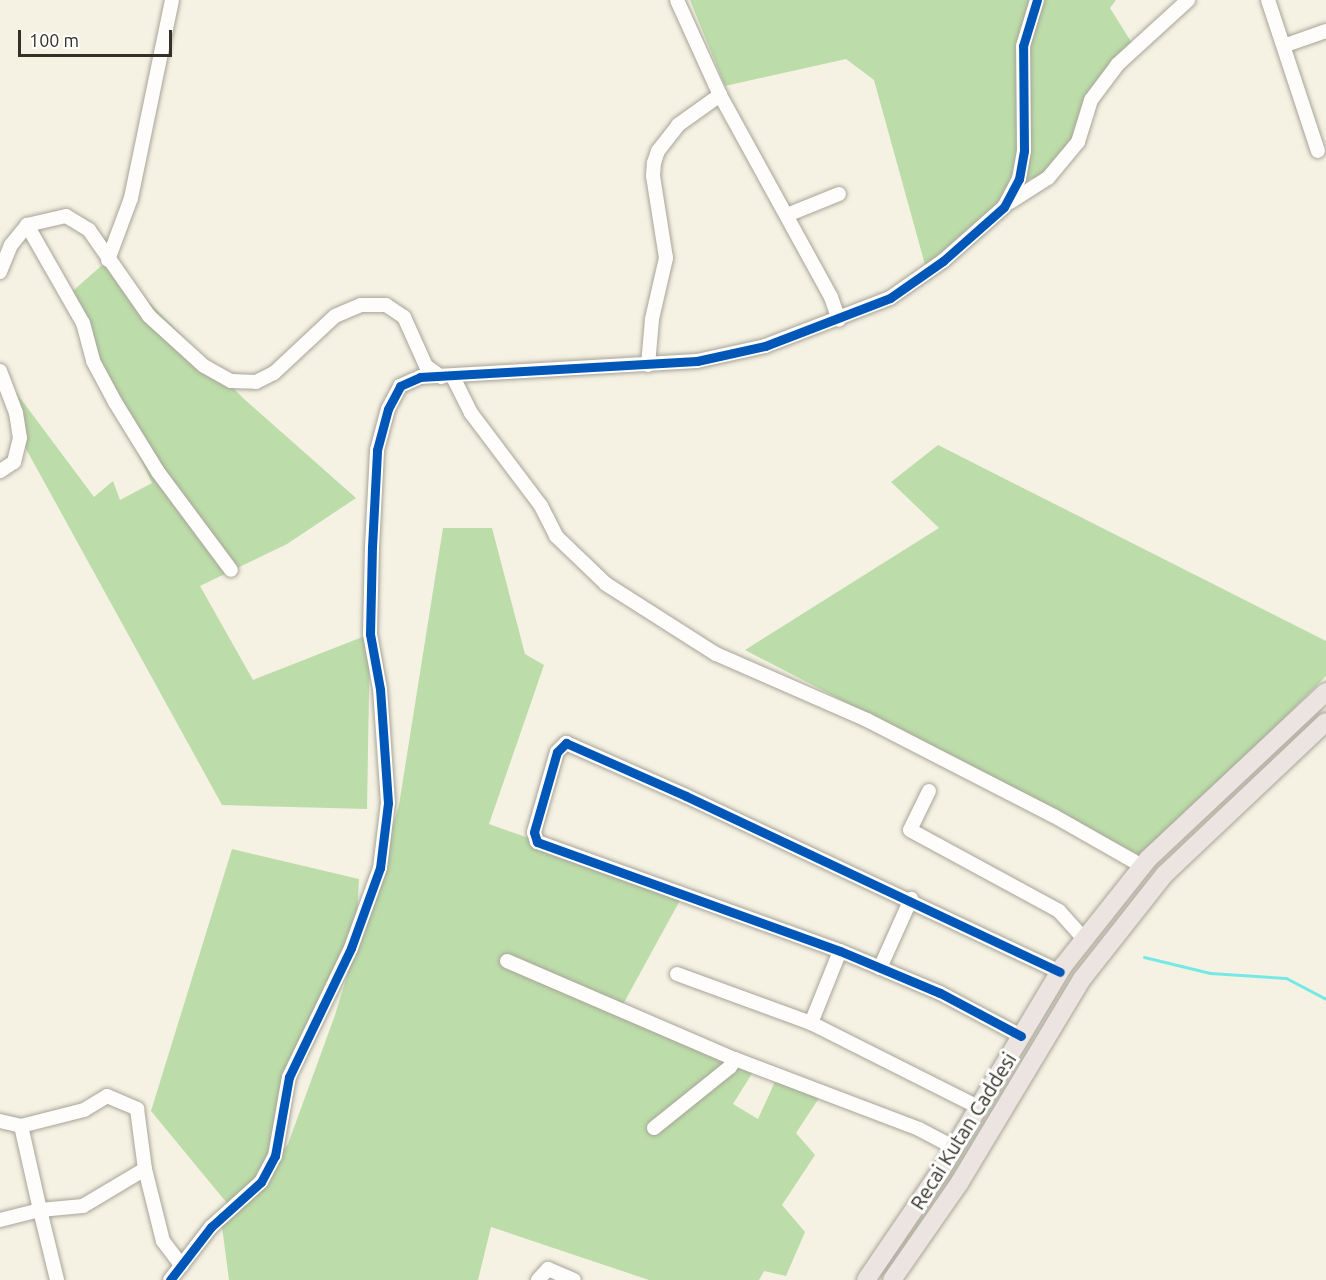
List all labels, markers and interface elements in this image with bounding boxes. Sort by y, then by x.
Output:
scale bar [21,18,176,56]
text: 100 m [29,30,79,50]
street label: Recai Kutan Caddesi [905,1048,1021,1214]

